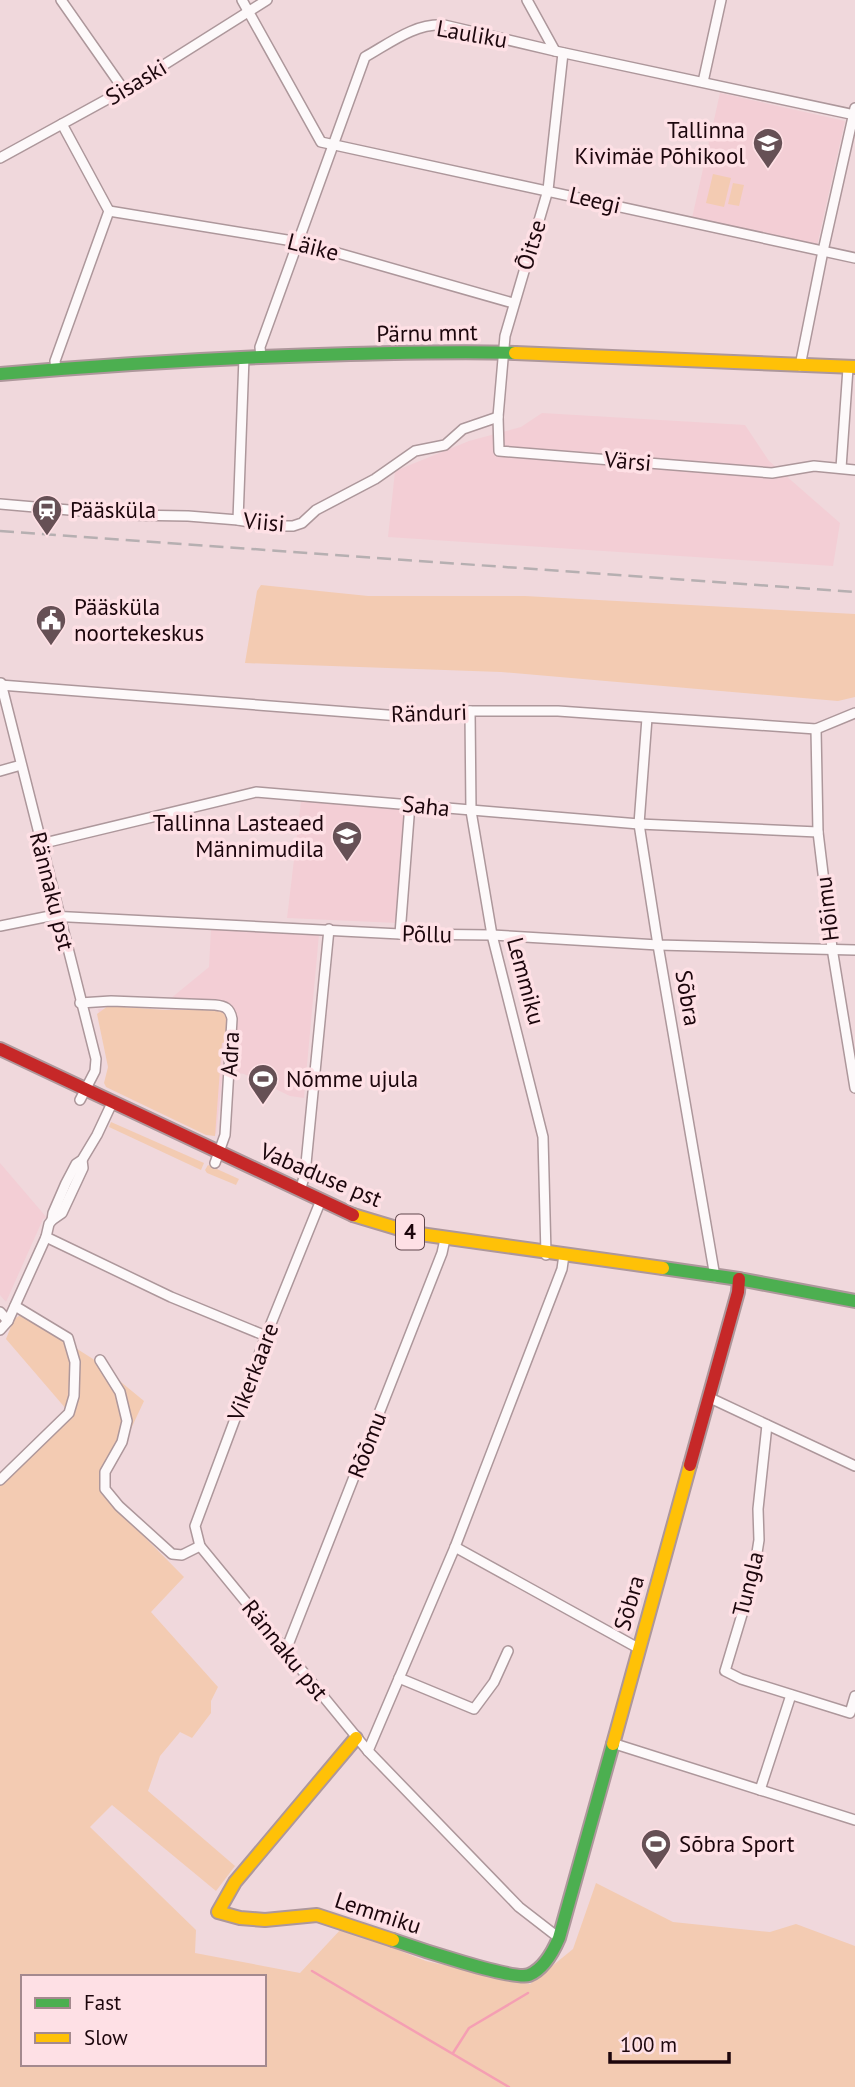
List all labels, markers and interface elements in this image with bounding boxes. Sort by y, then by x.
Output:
street label: Lauliku [434,13,510,54]
street label: Sisaski [100,52,172,111]
place label: Tallinna Kivimäe Põhikool [574,115,745,170]
school or university icon: Tallinna Kivimäe Põhikool [751,126,785,170]
street label: Leegi [567,180,624,219]
street label: Õitse [509,216,552,274]
street label: Läike [284,226,342,267]
street label: Pärnu mnt [376,317,478,348]
street label: Värsi [602,444,653,477]
station icon: Pääsküla [30,493,64,537]
place label: Pääsküla [70,495,156,524]
street label: Viisi [241,505,286,538]
place label: Pääsküla noortekeskus [74,592,204,647]
public building icon: Pääsküla noortekeskus [34,603,68,647]
street label: Ränduri [390,697,468,728]
street label: Saha [401,789,451,822]
place label: Tallinna Lasteaed Männimudila [153,808,324,863]
school or university icon: Tallinna Lasteaed Männimudila [330,819,364,863]
street label: Rännaku pst [24,829,81,953]
street label: Hõimu [808,875,845,943]
street label: Põllu [402,919,452,948]
street label: Lemmiku [501,934,552,1028]
street label: Sõbra [669,968,708,1028]
street label: Adra [214,1031,245,1077]
sports icon: Nõmme ujula [246,1062,280,1106]
place label: Nõmme ujula [286,1064,418,1093]
street label: Vabaduse pst [255,1136,387,1213]
road number: 4 [396,1214,424,1250]
street label: Vikerkaare [220,1319,284,1426]
street label: Rõõmu [341,1408,392,1482]
street label: Tungla [725,1548,770,1619]
street label: Sõbra [607,1572,650,1634]
street label: Rännaku pst [236,1594,335,1706]
sports icon: Sõbra Sport [639,1827,673,1871]
place label: Sõbra Sport [679,1829,795,1858]
street label: Lemmiku [331,1885,425,1940]
legend [21,1975,266,2066]
text: Fast [84,1989,121,2016]
scale bar [610,2021,729,2064]
text: Slow [84,2024,128,2051]
text: 100 m [620,2031,677,2058]

